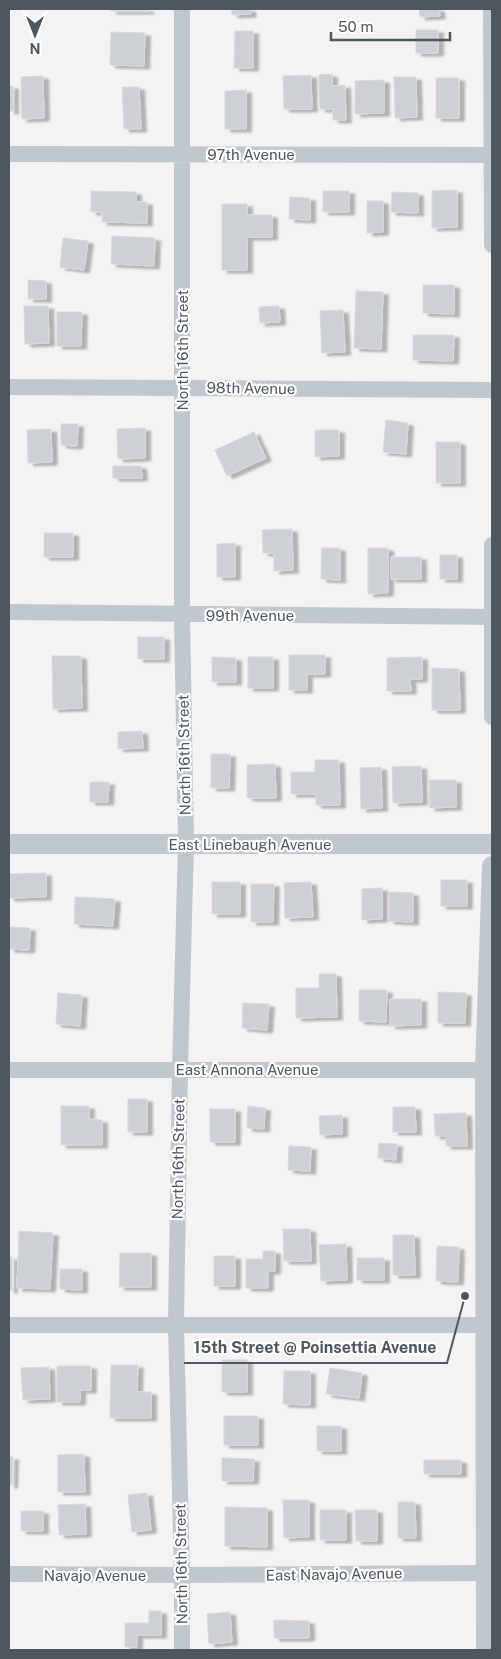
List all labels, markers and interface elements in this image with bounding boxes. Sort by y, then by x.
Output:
north arrow [10,10,60,60]
scale bar [331,10,450,42]
text: 50 m [338,18,373,35]
text: N [30,40,40,56]
street label: 97th Avenue [207,146,295,163]
street label: North 16th Street [174,289,191,410]
street label: 98th Avenue [207,379,295,397]
street label: 99th Avenue [206,607,294,624]
street label: North 16th Street [174,694,194,816]
street label: East Linebaugh Avenue [169,836,331,853]
street label: East Annona Avenue [176,1061,318,1078]
street label: North 16th Street [168,1098,188,1220]
callout: 15th Street @ Poinsettia Avenue [184,1332,447,1363]
text: 15th Street @ Poinsettia Avenue [194,1338,436,1357]
street label: North 16th Street [171,1503,191,1625]
street label: East Navajo Avenue [265,1564,403,1584]
street label: Navajo Avenue [44,1567,146,1584]

